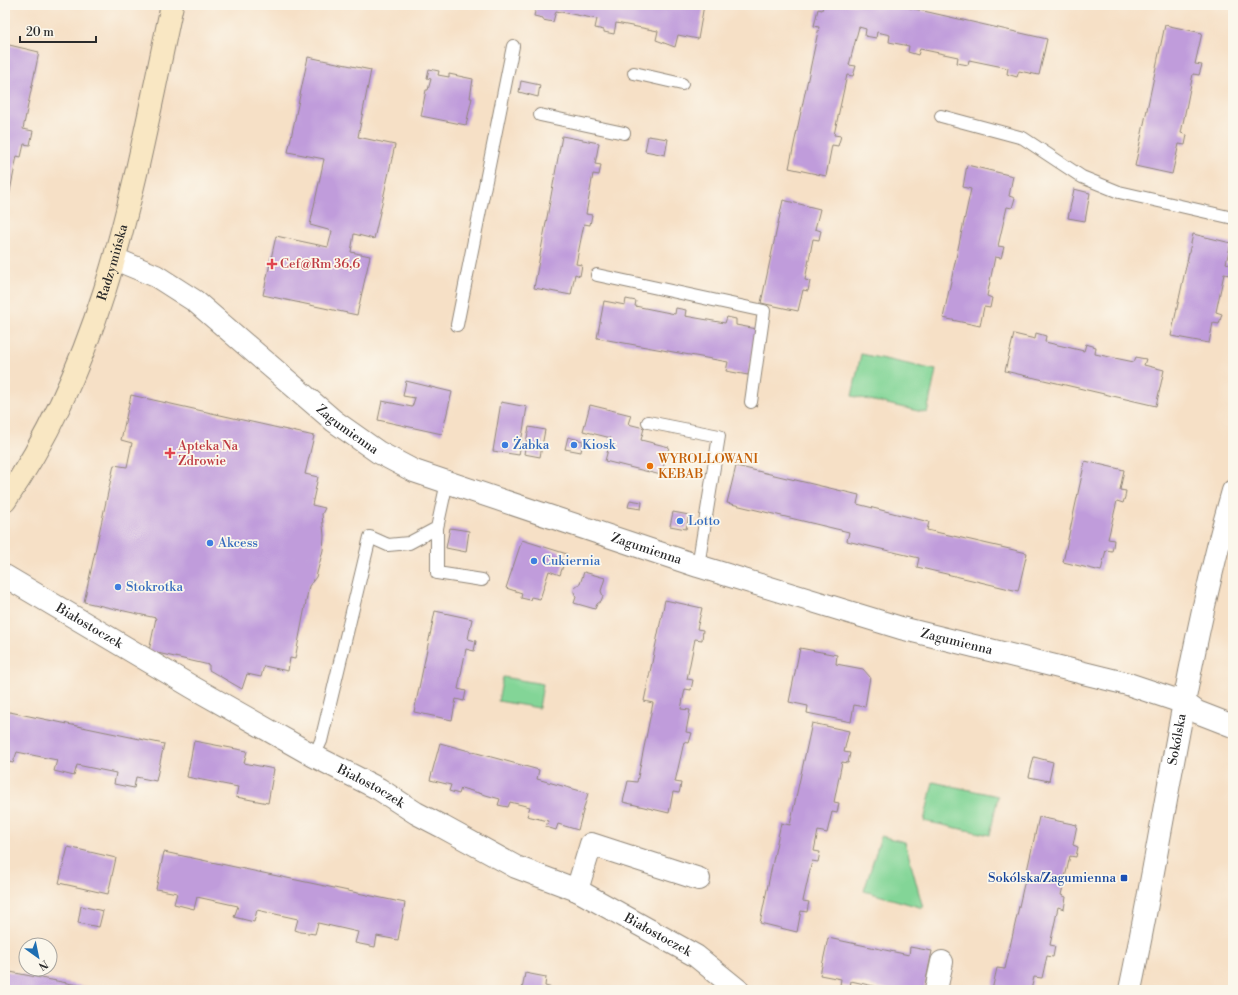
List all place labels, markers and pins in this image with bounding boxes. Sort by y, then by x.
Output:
place label: Cef@Rm 36,6 [280,256,360,272]
marker: Cef@Rm 36,6 [267,259,277,269]
place label: Żabka [513,436,550,453]
place label: Kiosk [582,437,617,453]
place label: Apteka Na Zdrowie [177,438,238,469]
marker: Żabka [500,440,510,450]
marker: Kiosk [569,440,579,450]
marker: Apteka Na Zdrowie [165,448,175,458]
place label: WYROLLOWANI KEBAB [657,451,758,482]
marker: WYROLLOWANI KEBAB [645,461,655,471]
place label: Lotto [688,513,720,529]
marker: Lotto [675,516,685,526]
place label: Akcess [217,535,258,551]
marker: Akcess [205,538,215,548]
place label: Cukiernia [542,553,601,569]
marker: Cukiernia [529,556,539,566]
place label: Stokrotka [126,579,183,595]
marker: Stokrotka [113,582,123,592]
place label: Sokólska/Zagumienna [988,870,1116,886]
marker: Sokólska/Zagumienna [1119,873,1129,883]

